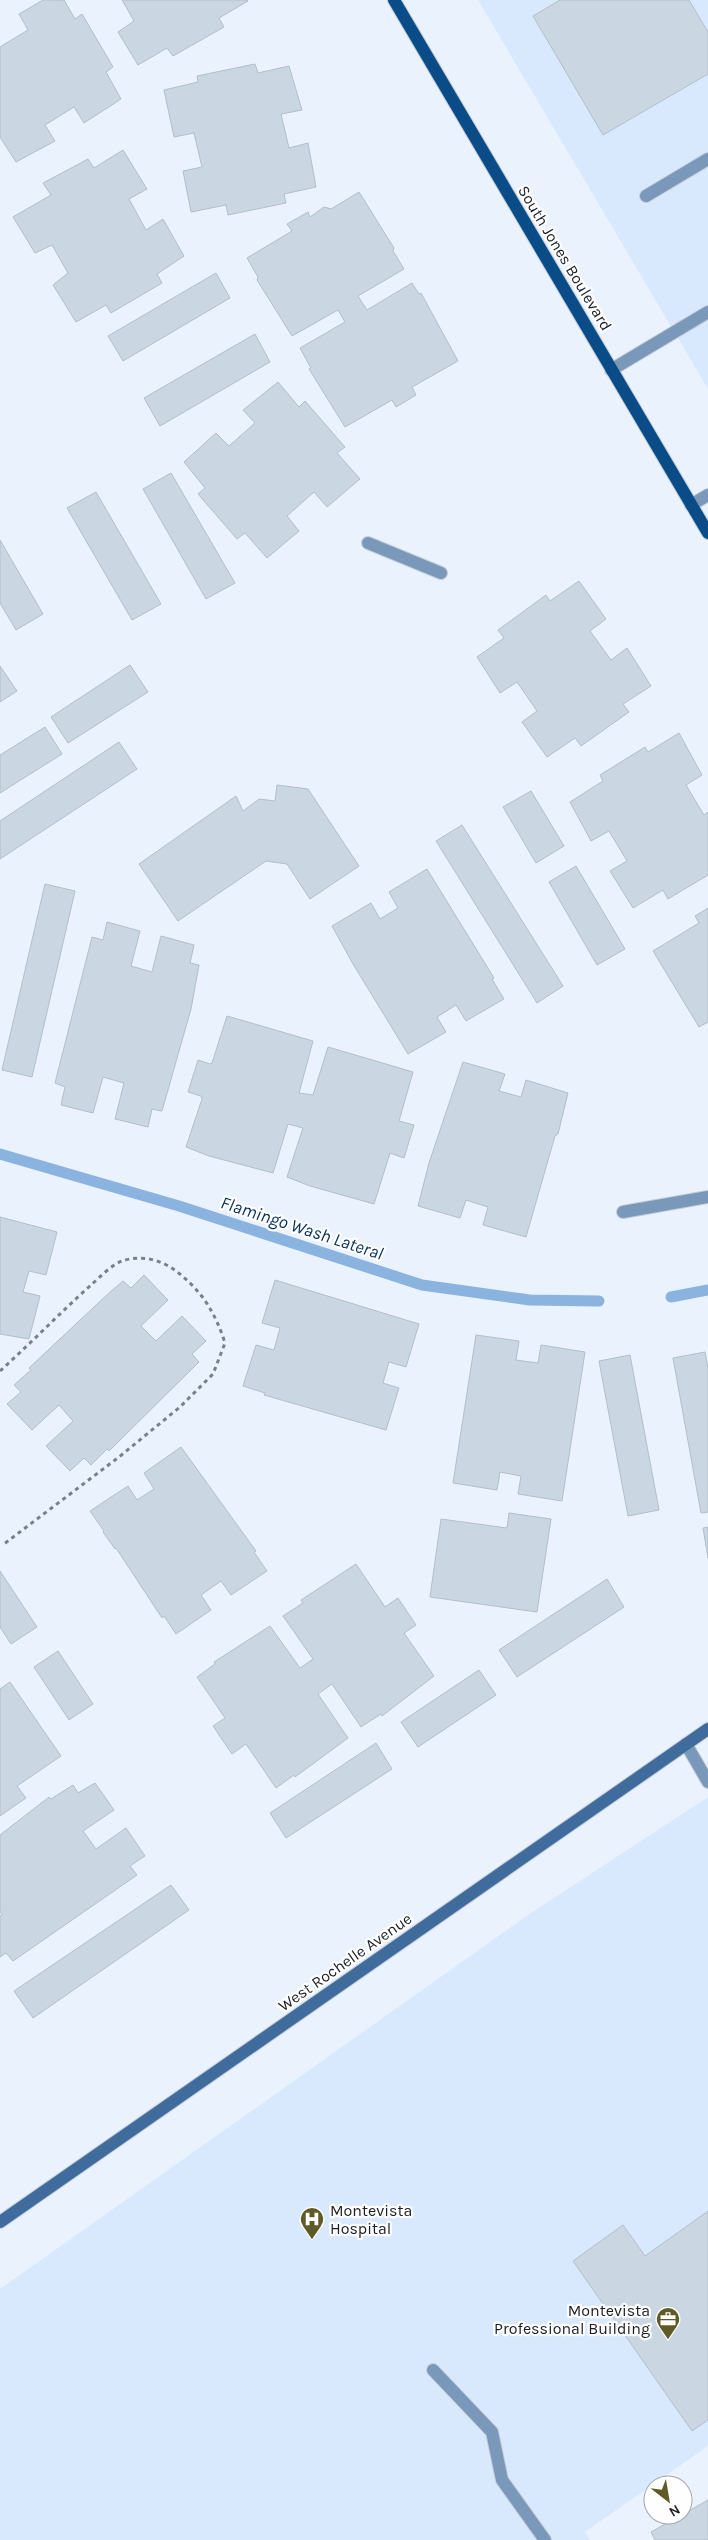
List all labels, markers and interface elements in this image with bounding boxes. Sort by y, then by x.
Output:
street label: South Jones Boulevard [514,182,616,334]
water label: Flamingo Wash Lateral [218,1191,387,1265]
street label: West Rochelle Avenue [275,1909,415,2015]
place label: Montevista Hospital [330,2201,412,2238]
hospital icon: Montevista Hospital [299,2206,325,2240]
place label: Montevista Professional Building [494,2301,650,2338]
office icon: Montevista Professional Building [655,2306,681,2340]
north arrow [643,2475,693,2525]
text: N [666,2501,683,2521]

